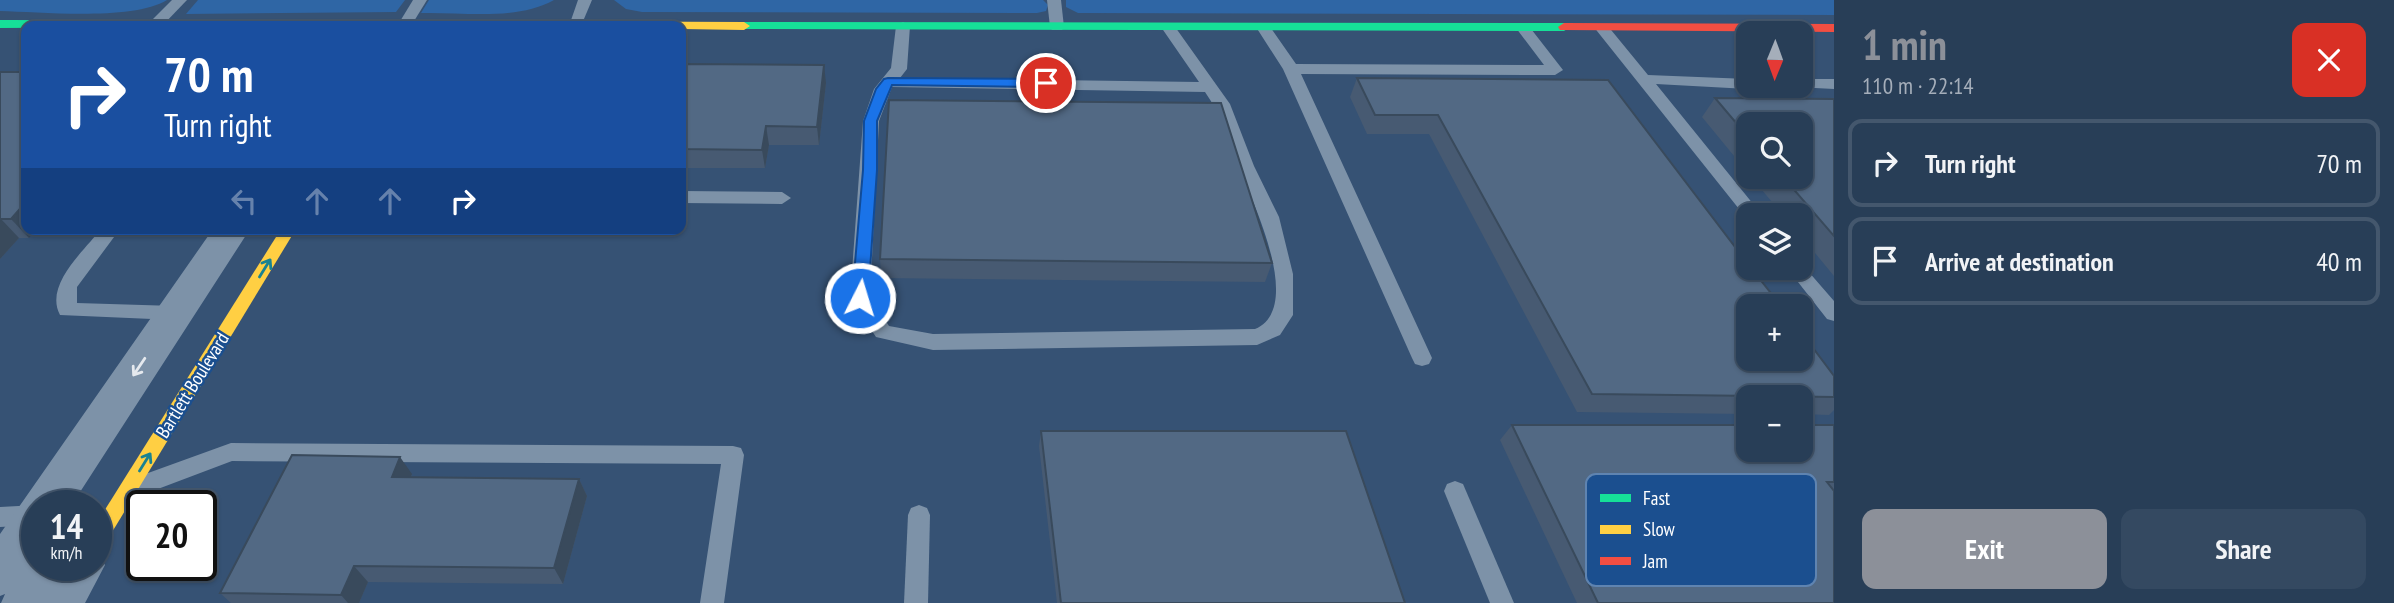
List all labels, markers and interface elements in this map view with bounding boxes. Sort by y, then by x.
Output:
text: 1 min [1862,17,1947,72]
north arrow [1736,21,1813,98]
map controls [1736,21,1813,462]
button: close [2292,23,2366,97]
text: 70 m [164,42,253,106]
icon: right [49,49,140,140]
pin [1016,53,1076,113]
icon: arrive [1027,64,1065,102]
text: 110 m · 22:14 [1862,71,1974,100]
text: Turn right [164,104,272,146]
button: search [1736,112,1813,189]
icon: right [1866,144,1904,182]
text: Turn right [1925,147,2016,180]
text: 70 m [2316,147,2362,180]
icon: left [225,182,263,220]
icon: ahead [298,182,336,220]
icon: ahead [371,182,409,220]
icon: right [444,182,482,220]
button: layers [1736,203,1813,280]
icon: arrive [1866,242,1904,280]
text: Arrive at destination [1925,245,2114,278]
text: 40 m [2316,245,2362,278]
one-way arrow [258,259,272,279]
position arrow [823,261,897,335]
button: + [1736,294,1813,371]
street label: Bartlett Boulevard [150,328,234,442]
one-way arrow [132,357,146,376]
button: − [1736,385,1813,462]
one-way arrow [138,452,152,472]
legend [1586,474,1816,586]
text: Fast [1643,486,1671,510]
speed limit sign: 20 [126,490,217,581]
text: 14 [50,503,83,549]
button: Exit [1862,509,2107,589]
button: Share [2121,509,2366,589]
text: Slow [1643,517,1676,541]
text: km/h [51,541,82,564]
text: Jam [1642,549,1668,573]

